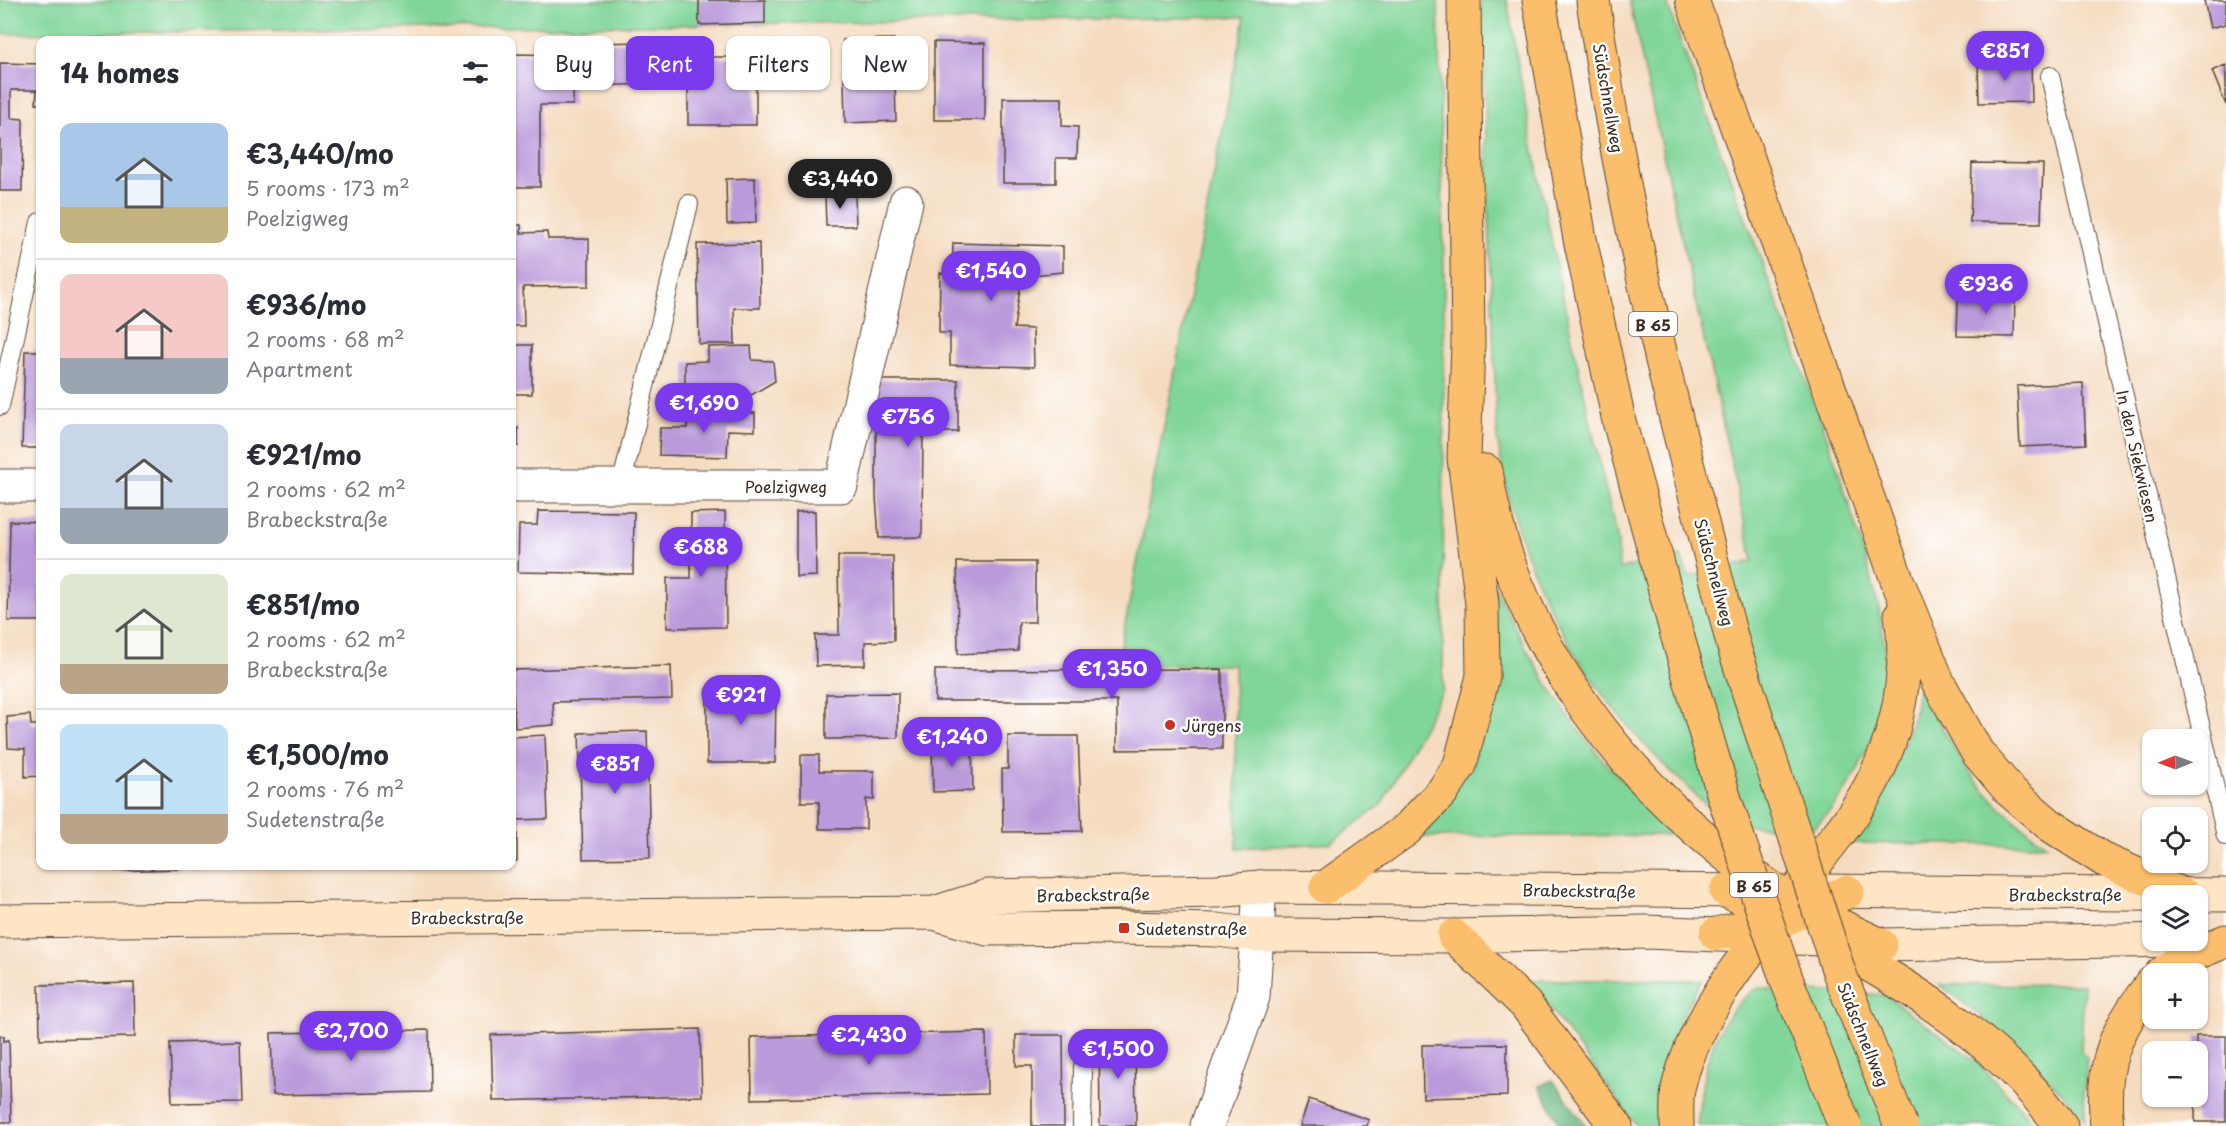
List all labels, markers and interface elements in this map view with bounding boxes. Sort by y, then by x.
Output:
pin: €851 [1969,31,2041,82]
text: €851 [1980,35,2030,65]
chip: Buy [534,36,614,90]
chip: Rent [626,36,714,90]
chip: Filters [726,36,830,90]
chip: New [842,36,928,90]
street label: Südschnellweg [1588,41,1630,155]
text: 14 homes [60,53,179,92]
icon: filters [459,56,492,89]
text: €3,440/mo [246,134,394,173]
icon: home [108,147,180,219]
pin: €3,440 [791,159,889,210]
text: €3,440 [802,163,878,193]
text: 5 rooms · 173 m² [246,173,410,203]
text: Poelzigweg [246,203,349,233]
pin: €1,540 [942,251,1040,302]
text: €1,540 [955,255,1027,285]
pin: €936 [1950,264,2022,315]
text: €936 [1959,268,2013,298]
text: €936/mo [246,285,366,324]
icon: home [108,298,180,370]
road number: B 65 [1629,312,1677,336]
text: 2 rooms · 68 m² [246,324,405,354]
text: Apartment [246,354,353,384]
pin: €1,690 [655,383,753,434]
text: €1,690 [669,387,739,417]
street label: In den Siekwiesen [2111,387,2165,525]
pin: €756 [872,397,944,448]
text: €756 [881,401,935,431]
text: €921/mo [246,435,361,474]
icon: home [108,448,180,520]
text: 2 rooms · 62 m² [246,474,406,504]
street label: Poelzigweg [745,474,827,498]
text: Brabeckstraße [246,504,388,534]
street label: Südschnellweg [1689,515,1741,629]
pin: €688 [665,527,737,578]
text: €688 [673,531,729,561]
text: €851/mo [246,585,360,624]
icon: home [108,598,180,670]
text: 2 rooms · 62 m² [246,624,406,654]
pin: €1,350 [1063,649,1161,700]
text: €1,350 [1076,653,1148,683]
text: Brabeckstraße [246,654,388,684]
pin: €921 [705,675,777,726]
text: €921 [716,679,766,709]
place label: Jürgens [1182,713,1241,737]
pin: €1,240 [903,717,1001,768]
marker: Jürgens [1163,718,1177,732]
text: €1,240 [916,721,988,751]
north arrow [2142,729,2208,795]
map controls [2142,729,2208,1107]
text: €1,500/mo [246,735,389,774]
pin: €851 [579,744,651,795]
icon: home [108,748,180,820]
text: €851 [590,748,640,778]
text: 2 rooms · 76 m² [246,774,404,804]
text: Sudetenstraße [246,804,385,834]
button: locate [2142,807,2208,873]
road number: B 65 [1730,873,1778,897]
street label: Brabeckstraße [1522,877,1636,903]
street label: Brabeckstraße [1036,881,1150,907]
street label: Brabeckstraße [2008,882,2122,906]
button: layers [2142,885,2208,951]
street label: Brabeckstraße [410,905,524,929]
place label: Sudetenstraße [1136,916,1247,940]
marker: Sudetenstraße [1117,921,1131,935]
button: + [2142,963,2208,1029]
street label: Südschnellweg [1832,978,1896,1090]
pin: €2,700 [302,1011,400,1062]
text: €2,700 [313,1015,389,1045]
pin: €2,430 [820,1015,918,1066]
text: €2,430 [831,1019,907,1049]
pin: €1,500 [1069,1029,1167,1080]
text: €1,500 [1082,1033,1154,1063]
button: − [2142,1041,2208,1107]

